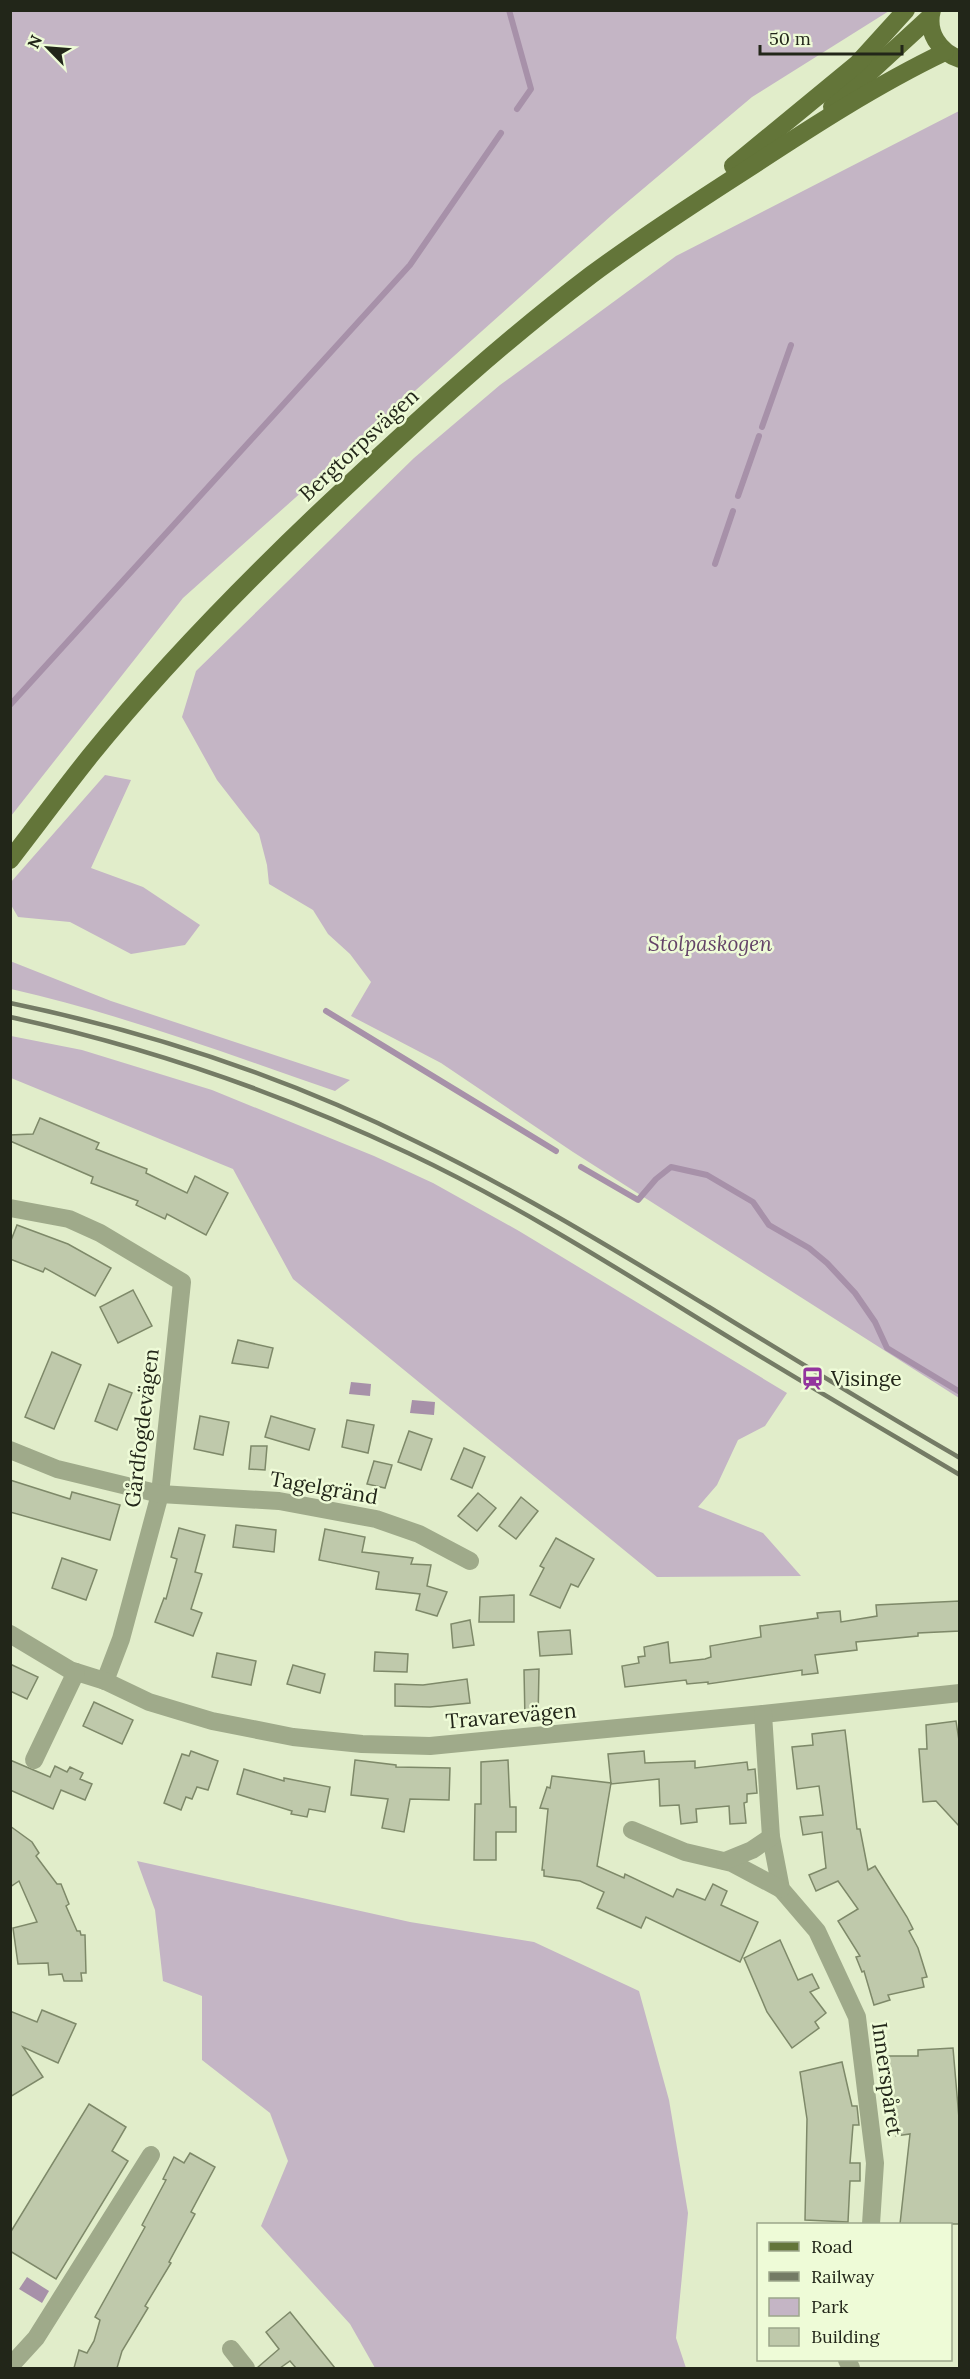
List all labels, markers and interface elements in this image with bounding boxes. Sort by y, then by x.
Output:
north arrow [18,18,78,78]
scale bar [760,18,902,56]
text: 50 m [769,27,811,50]
text: N [23,32,46,51]
street label: Bergtorpsvägen [293,382,424,507]
park label: Stolpaskogen [648,930,772,957]
street label: Gårdfogdevägen [118,1347,165,1509]
place label: Visinge [830,1365,902,1392]
station icon: Visinge [800,1366,826,1392]
street label: Tagelgränd [268,1465,380,1510]
street label: Travarevägen [445,1696,578,1735]
street label: Innerspåret [866,2020,909,2138]
legend [757,2223,952,2361]
text: Road [811,2235,853,2258]
text: Railway [811,2265,875,2288]
text: Park [811,2295,849,2318]
text: Building [811,2325,881,2348]

